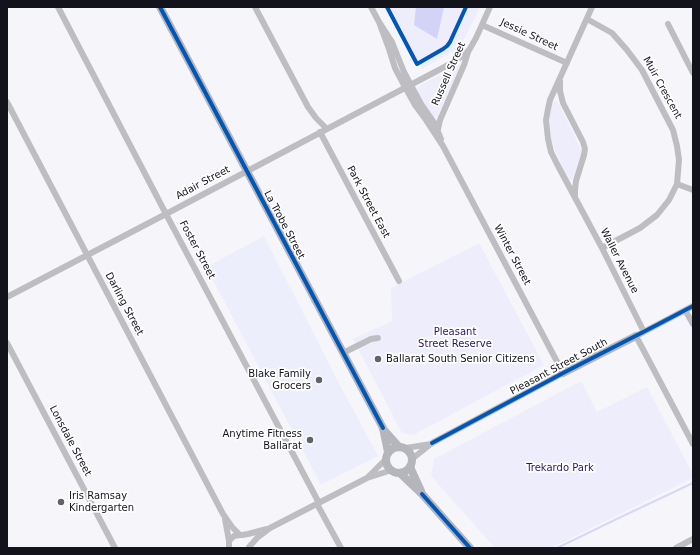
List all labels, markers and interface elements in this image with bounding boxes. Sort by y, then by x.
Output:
street label: Jessie Street [498,16,560,54]
street label: Russell Street [430,40,468,108]
street label: Muir Crescent [640,55,684,121]
street label: Adair Street [174,164,232,202]
street label: Park Street East [344,164,392,240]
street label: La Trobe Street [261,189,307,261]
street label: Foster Street [177,219,217,281]
street label: Winter Street [491,223,533,287]
street label: Waller Avenue [597,226,641,296]
street label: Darling Street [102,270,146,338]
park label: Pleasant Street Reserve [418,326,492,350]
street label: Pleasant Street South [508,336,610,398]
place label: Ballarat South Senior Citizens [386,353,535,365]
marker: Ballarat South Senior Citizens [373,354,383,364]
place label: Blake Family Grocers [248,368,311,392]
marker: Blake Family Grocers [314,375,324,385]
street label: Lonsdale Street [46,404,94,478]
place label: Anytime Fitness Ballarat [222,428,302,452]
marker: Anytime Fitness Ballarat [305,435,315,445]
park label: Trekardo Park [526,462,594,474]
place label: Iris Ramsay Kindergarten [69,490,134,514]
marker: Iris Ramsay Kindergarten [56,497,66,507]

